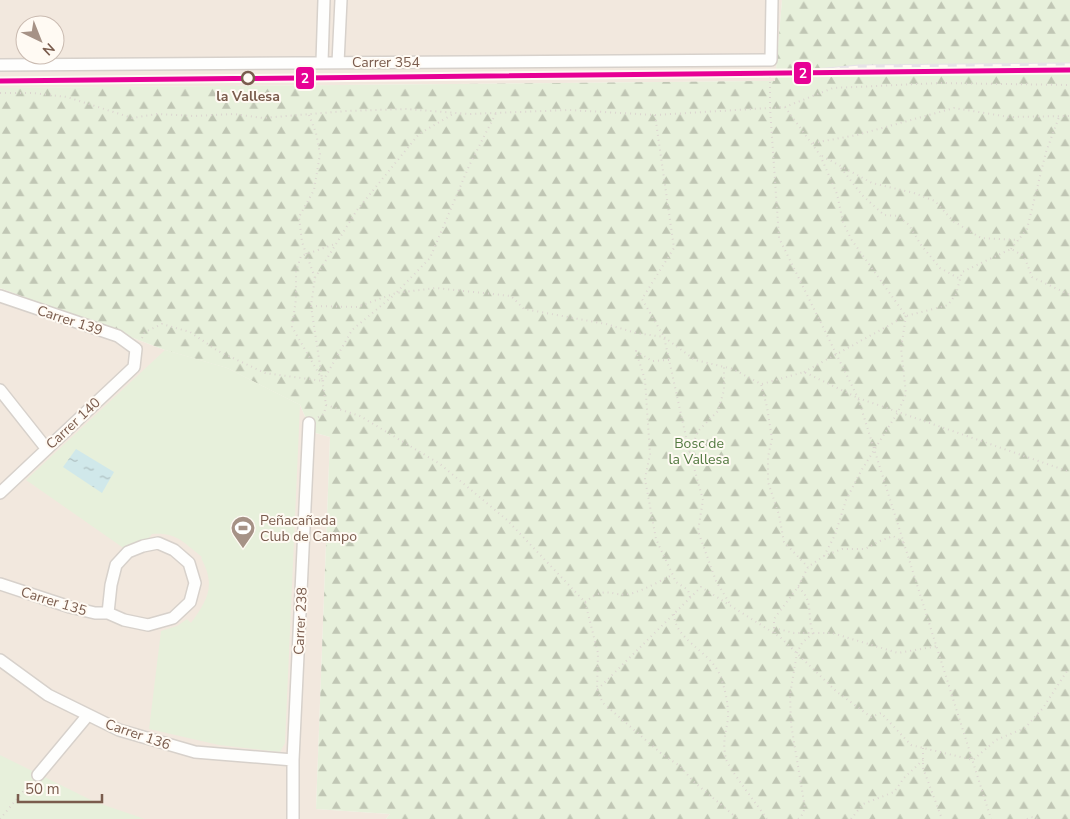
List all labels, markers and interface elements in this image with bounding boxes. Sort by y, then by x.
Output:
north arrow [15,15,65,65]
text: N [38,39,59,60]
street label: Carrer 354 [352,53,420,72]
line badge: 2 [793,61,812,85]
text: 2 [799,64,807,83]
line badge: 2 [295,66,315,90]
text: 2 [301,69,309,88]
marker: la Vallesa [241,71,255,85]
place label: la Vallesa [216,87,280,106]
street label: Carrer 139 [35,301,105,340]
street label: Carrer 140 [42,393,105,453]
park label: Bosc de la Vallesa [668,434,730,469]
place label: Peñacañada Club de Campo [260,511,357,546]
sports icon: Peñacañada Club de Campo [230,515,256,549]
street label: Carrer 135 [19,582,89,620]
street label: Carrer 238 [289,587,312,655]
street label: Carrer 136 [103,714,173,754]
scale bar [18,772,101,804]
text: 50 m [25,779,60,799]

